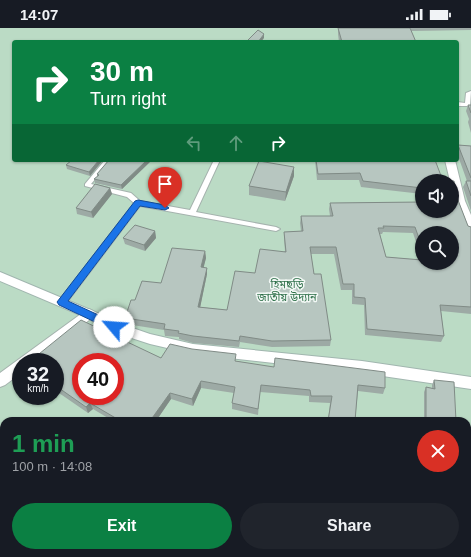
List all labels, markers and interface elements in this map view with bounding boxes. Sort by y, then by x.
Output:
text: 14:07 [20,6,58,23]
icon: right [24,56,76,108]
text: 30 m [90,56,154,87]
text: Turn right [90,89,166,109]
icon: left [183,132,205,154]
icon: ahead [225,132,247,154]
icon: right [267,132,289,154]
pin [148,167,182,208]
icon: arrive [154,173,176,195]
map controls [415,174,459,270]
button: sound [415,174,459,218]
button: search [415,226,459,270]
park label: হিমছড়ি জাতীয় উদ্যান [256,278,317,303]
position arrow [93,306,135,348]
speed limit sign: 40 [72,353,124,405]
text: 32 [27,363,49,385]
text: km/h [27,383,49,394]
text: 1 min [12,430,75,457]
button: close [417,430,459,472]
text: 100 m · 14:08 [12,459,92,474]
button: Exit [12,503,232,549]
button: Share [240,503,459,549]

